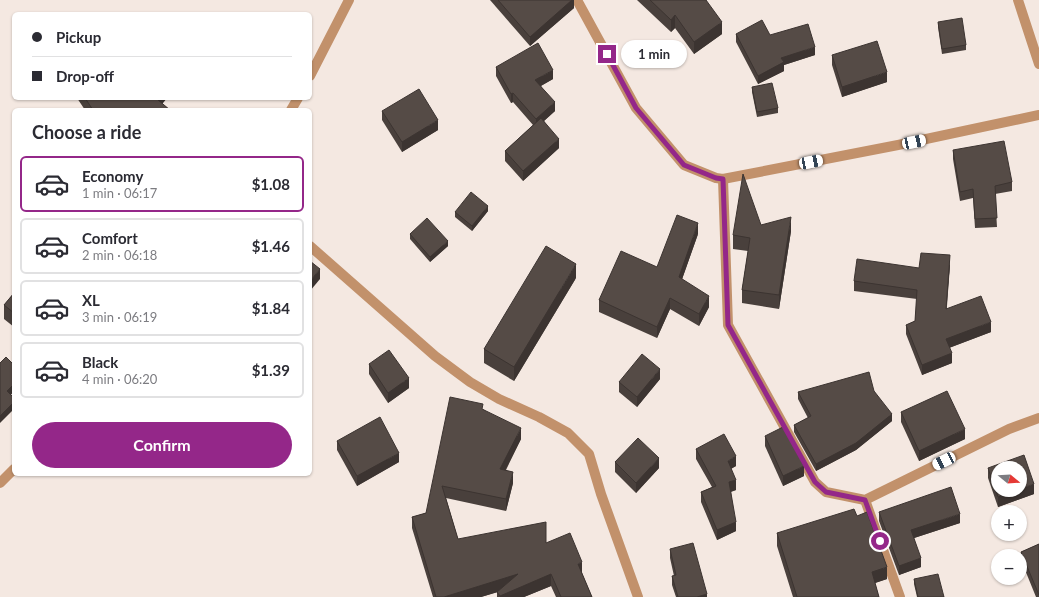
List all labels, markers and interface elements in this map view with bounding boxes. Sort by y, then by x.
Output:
text: Pickup [56,28,101,46]
callout: 1 min [621,40,687,68]
route end [598,45,616,63]
text: 1 min [638,46,670,62]
text: Drop-off [56,67,114,85]
text: Choose a ride [32,121,141,143]
car [901,134,927,150]
car [798,154,824,170]
icon: car [34,166,70,202]
text: Economy [82,167,143,185]
text: $1.08 [252,175,290,193]
text: 1 min · 06:17 [82,185,157,201]
icon: car [34,228,70,264]
text: Comfort [82,229,138,247]
text: $1.46 [252,237,290,255]
text: 2 min · 06:18 [82,247,157,263]
icon: car [34,290,70,326]
text: XL [82,291,100,309]
text: $1.84 [252,299,290,317]
text: 3 min · 06:19 [82,309,157,325]
icon: car [34,352,70,388]
text: Black [82,353,118,371]
text: $1.39 [252,361,290,379]
text: 4 min · 06:20 [82,371,157,387]
button: Confirm [32,422,292,468]
car [931,450,957,472]
north arrow [991,461,1027,497]
map controls [991,461,1027,585]
button: + [991,505,1027,541]
route start [871,532,889,550]
button: − [991,549,1027,585]

